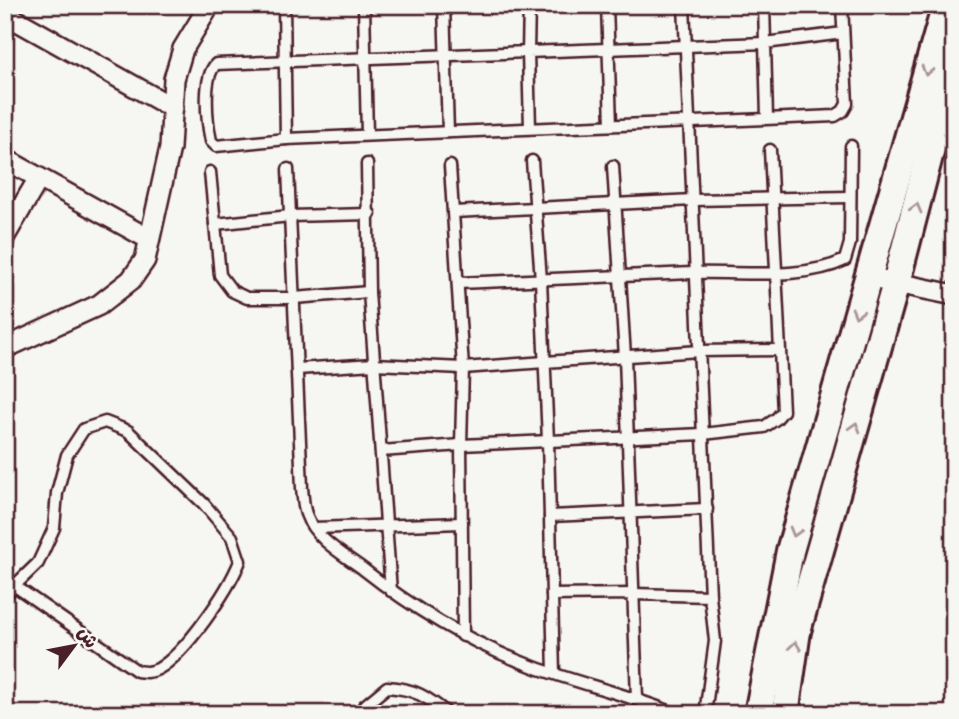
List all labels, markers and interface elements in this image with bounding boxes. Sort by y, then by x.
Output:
one-way arrow [921,64,936,76]
one-way arrow [907,202,922,214]
one-way arrow [850,306,865,318]
one-way arrow [846,421,861,433]
one-way arrow [789,525,803,537]
north arrow [38,610,108,680]
text: ش [73,622,104,652]
one-way arrow [787,640,802,652]

